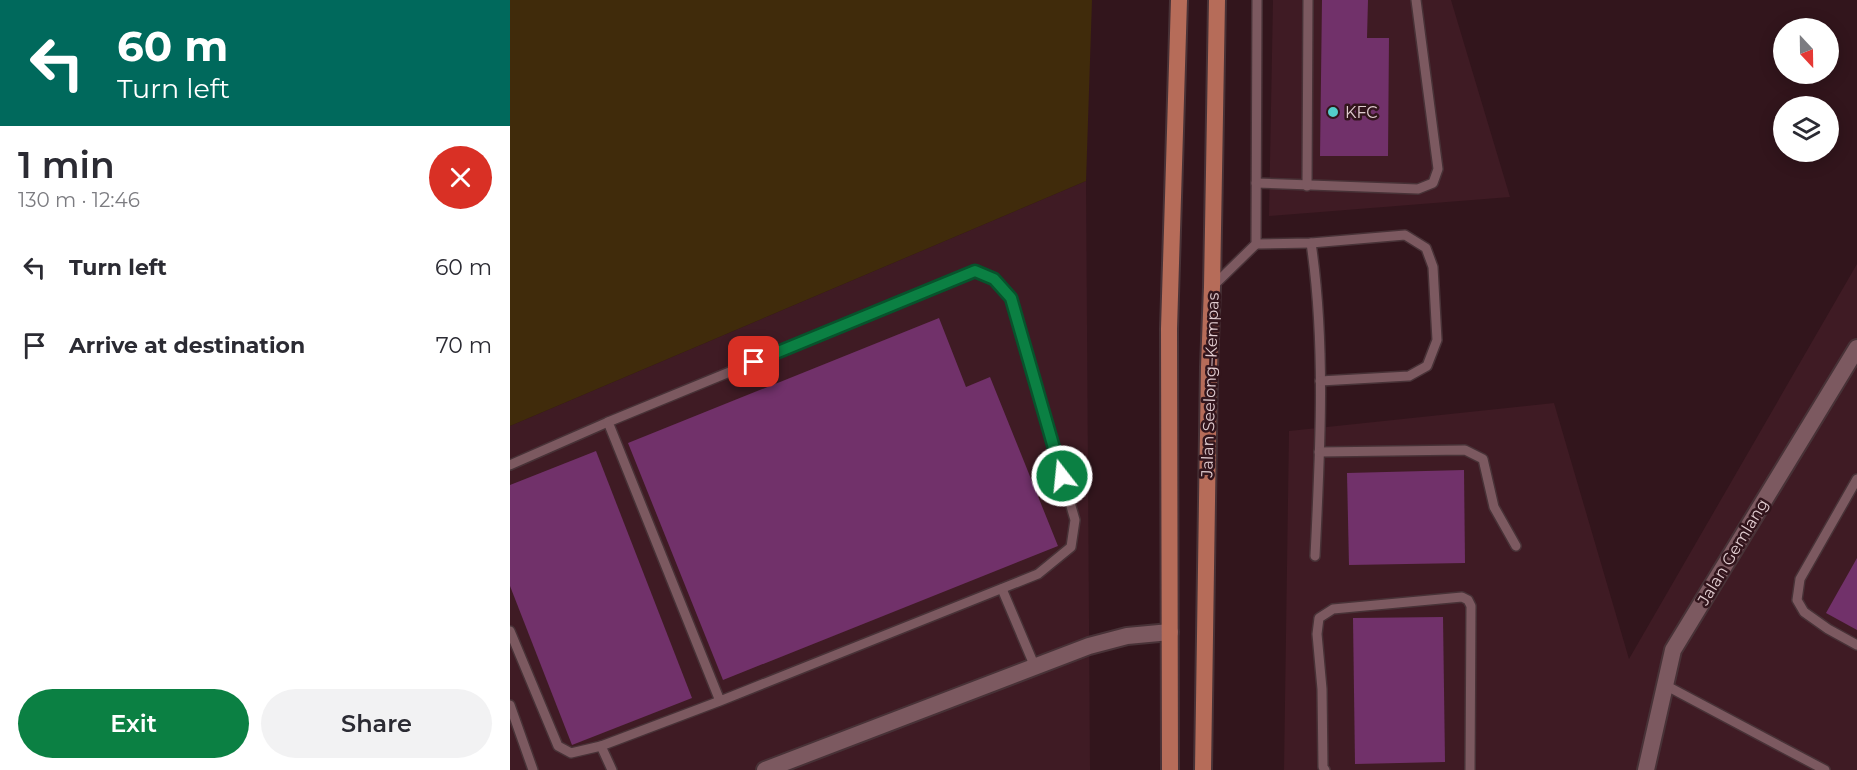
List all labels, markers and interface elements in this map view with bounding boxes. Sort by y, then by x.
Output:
north arrow [1773,18,1839,84]
map controls [1773,18,1839,162]
text: 60 m [117,20,228,72]
icon: left [18,24,96,102]
text: Turn left [117,72,230,105]
button: layers [1773,96,1839,162]
place label: KFC [1345,103,1378,122]
marker: KFC [1326,105,1340,119]
text: 1 min [18,143,115,187]
button: close [429,146,492,209]
text: 130 m · 12:46 [18,188,140,212]
icon: left [18,251,51,284]
text: Turn left [69,254,167,281]
text: 60 m [435,254,492,281]
street label: Jalan Seelong–Kempas [1197,292,1223,479]
icon: arrive [18,329,51,362]
text: Arrive at destination [69,332,305,359]
text: 70 m [436,332,492,359]
pin [728,336,779,387]
icon: arrive [737,345,770,378]
position arrow [1030,444,1094,508]
street label: Jalan Gemlang [1693,495,1772,610]
button: Exit [18,689,249,758]
button: Share [261,689,492,758]

